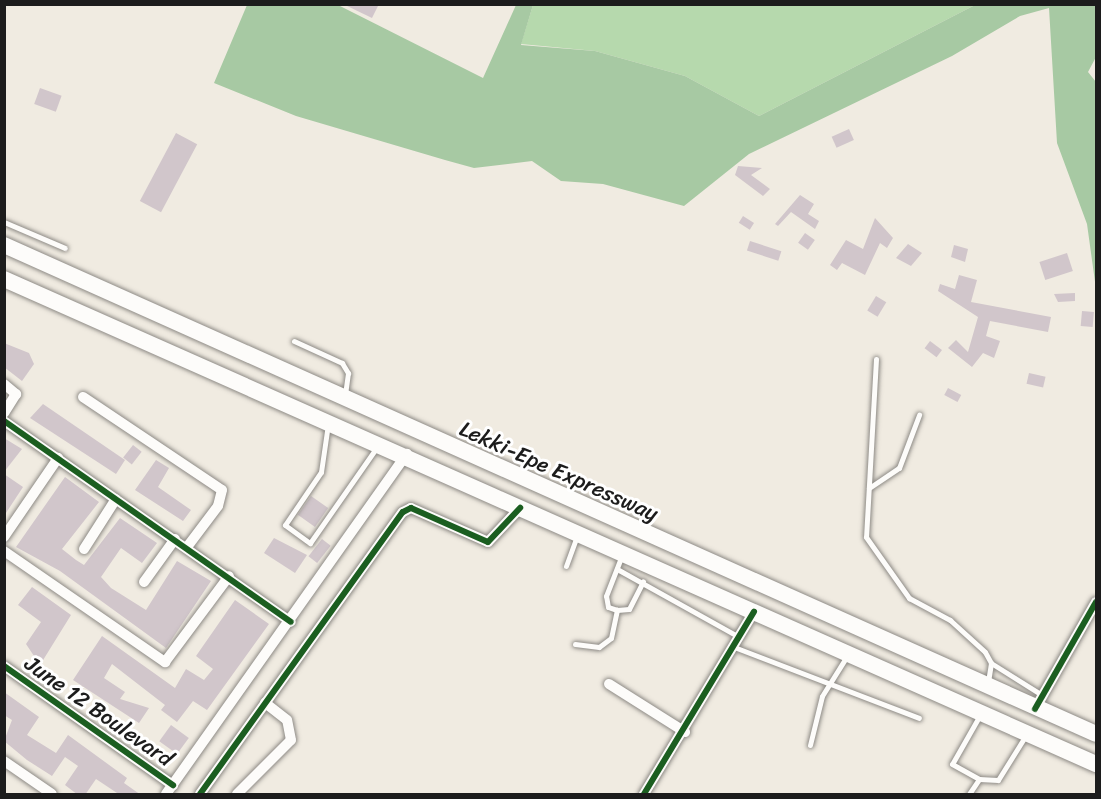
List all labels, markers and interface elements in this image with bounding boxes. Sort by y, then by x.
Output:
street label: Lekki-Epe Expressway [456,415,662,527]
street label: June 12 Boulevard [20,650,178,772]

